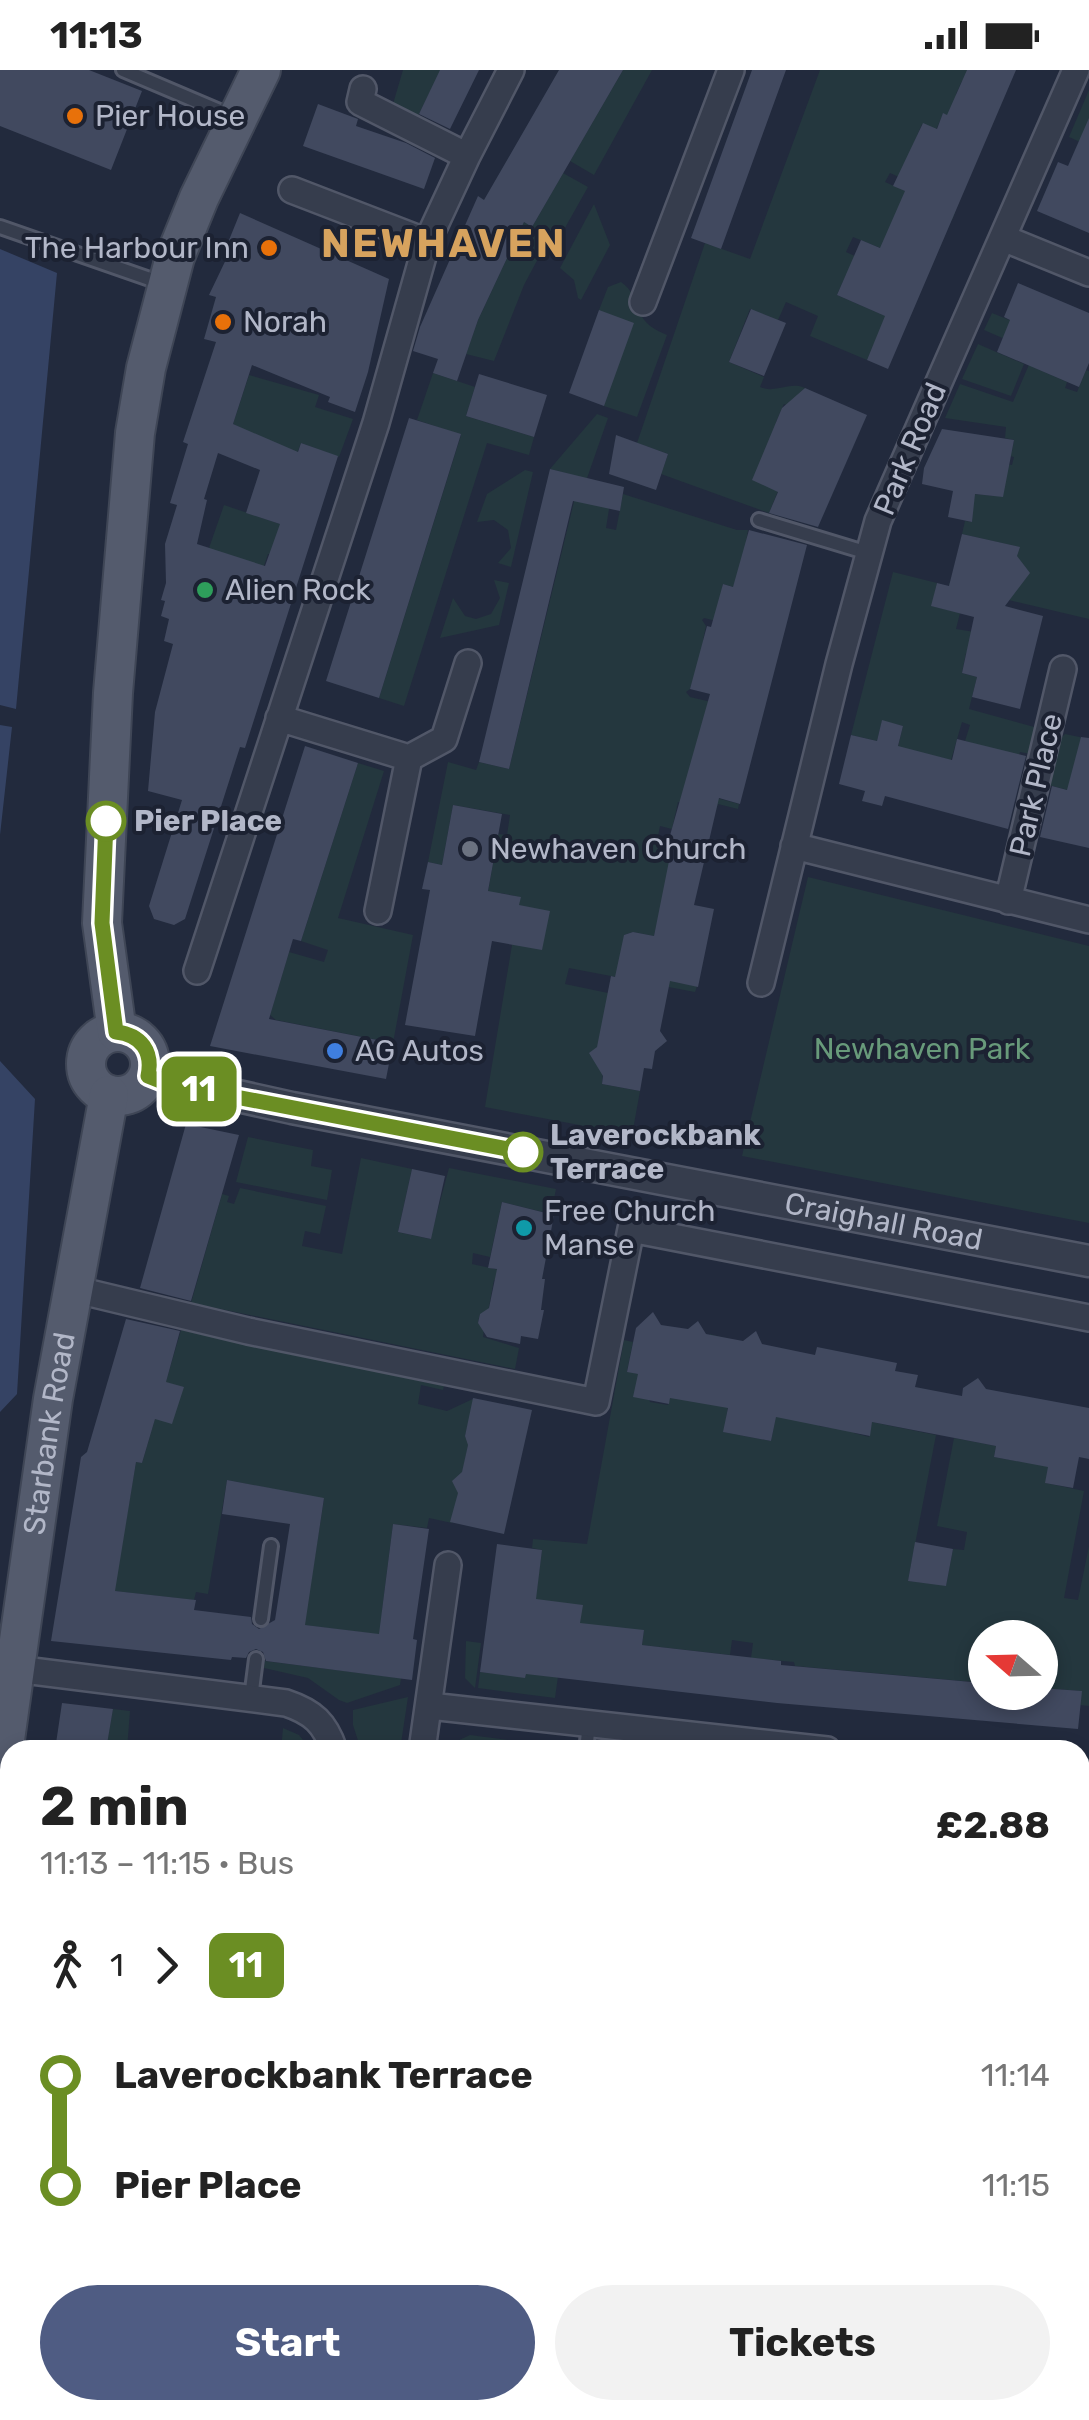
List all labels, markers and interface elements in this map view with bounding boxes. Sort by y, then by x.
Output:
text: 11:13 [50,12,143,58]
place label: Pier House [95,98,245,134]
marker: Pier House [64,105,86,127]
district label: NEWHAVEN [321,220,567,267]
place label: The Harbour Inn [25,230,249,266]
marker: The Harbour Inn [258,237,280,259]
place label: Norah [243,304,327,340]
marker: Norah [212,311,234,333]
street label: Park Road [866,377,954,521]
place label: Alien Rock [225,572,371,608]
marker: Alien Rock [194,579,216,601]
street label: Park Place [1002,710,1070,860]
marker: Pier Place [87,802,125,840]
place label: Pier Place [134,803,282,839]
place label: Newhaven Church [490,831,746,867]
marker: Newhaven Church [459,838,481,860]
park label: Newhaven Park [814,1031,1031,1067]
place label: AG Autos [355,1033,484,1069]
marker: AG Autos [324,1040,346,1062]
line badge: 11 [154,1056,244,1122]
text: 11 [182,1068,216,1110]
place label: Laverockbank Terrace [550,1117,761,1187]
marker: Laverockbank Terrace [504,1133,542,1171]
street label: Craighall Road [782,1185,986,1258]
place label: Free Church Manse [544,1193,715,1263]
marker: Free Church Manse [513,1217,535,1239]
street label: Starbank Road [16,1329,83,1537]
north arrow [968,1620,1058,1710]
map controls [968,1620,1058,1710]
text: 2 min [40,1774,189,1839]
text: £2.88 [936,1802,1050,1848]
text: 11:13 – 11:15 · Bus [40,1844,294,1882]
icon: walk [40,1938,95,1993]
icon: forward [139,1938,194,1993]
text: 11 [229,1944,264,1986]
text: 1 [110,1946,124,1984]
text: Laverockbank Terrace [114,2052,533,2098]
text: 11:14 [981,2056,1050,2094]
text: Pier Place [114,2162,302,2208]
text: 11:15 [982,2166,1050,2204]
button: Start [40,2285,535,2400]
button: Tickets [555,2285,1050,2400]

